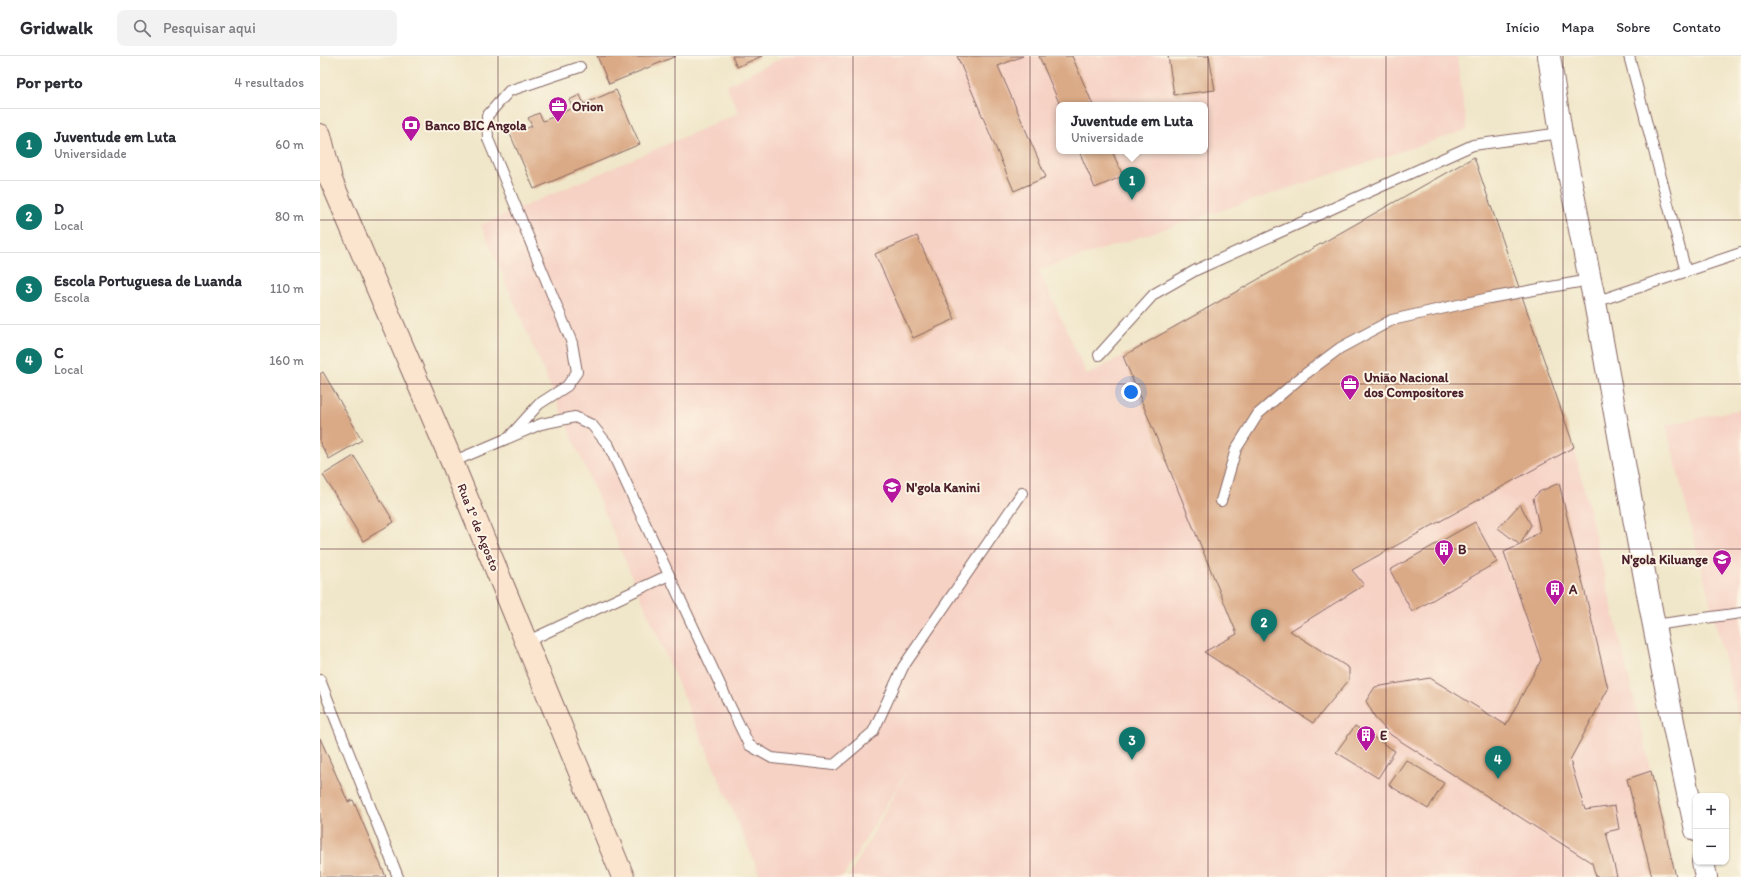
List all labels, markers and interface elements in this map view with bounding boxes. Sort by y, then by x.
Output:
search box [117,10,397,46]
text: Gridwalk [20,16,93,39]
icon: search [131,17,153,39]
text: Pesquisar aqui [163,19,256,37]
text: Início [1506,19,1540,36]
text: Mapa [1562,19,1594,36]
text: Sobre [1616,19,1650,36]
text: Contato [1672,19,1721,36]
text: Por perto [16,72,83,92]
text: 4 resultados [234,75,304,90]
office icon: Orion [547,95,569,123]
place label: Orion [572,99,605,114]
popup [1056,102,1208,154]
text: Juventude em Luta [1071,112,1193,130]
bank icon: Banco BIC Angola [400,114,422,142]
place label: Banco BIC Angola [425,118,527,134]
text: Juventude em Luta [54,128,176,146]
text: Universidade [1071,130,1144,145]
text: 1 [26,137,32,152]
text: 60 m [275,137,304,152]
text: Universidade [54,146,127,161]
pin: 1 [1119,167,1145,200]
text: D [54,200,64,218]
text: 2 [26,209,32,224]
text: 80 m [275,209,304,224]
text: Local [54,218,83,233]
text: Escola Portuguesa de Luanda [54,272,242,290]
text: 3 [25,281,33,296]
text: 110 m [270,281,304,296]
text: Escola [54,290,90,305]
text: C [54,344,64,362]
text: 4 [25,353,33,368]
text: 160 m [269,353,304,368]
text: Local [54,362,83,377]
place label: União Nacional dos Compositores [1364,370,1464,401]
office icon: União Nacional dos Compositores [1339,373,1361,401]
your location [1121,382,1141,402]
school or university icon: N'gola Kanini [881,476,903,504]
place label: N'gola Kanini [906,480,980,496]
street label: Rua 1º de Agosto [454,481,503,573]
building icon: B [1433,538,1455,566]
place label: B [1458,542,1467,557]
school or university icon: N'gola Kiluange [1711,548,1733,576]
place label: N'gola Kiluange [1621,552,1708,568]
building icon: A [1544,578,1566,606]
place label: A [1568,582,1578,597]
pin: 2 [1251,609,1277,642]
building icon: E [1355,724,1377,752]
pin: 3 [1119,727,1145,760]
place label: E [1380,728,1388,743]
pin: 4 [1485,746,1511,779]
map controls [1693,793,1729,865]
button: + [1693,793,1729,829]
button: − [1693,829,1729,865]

